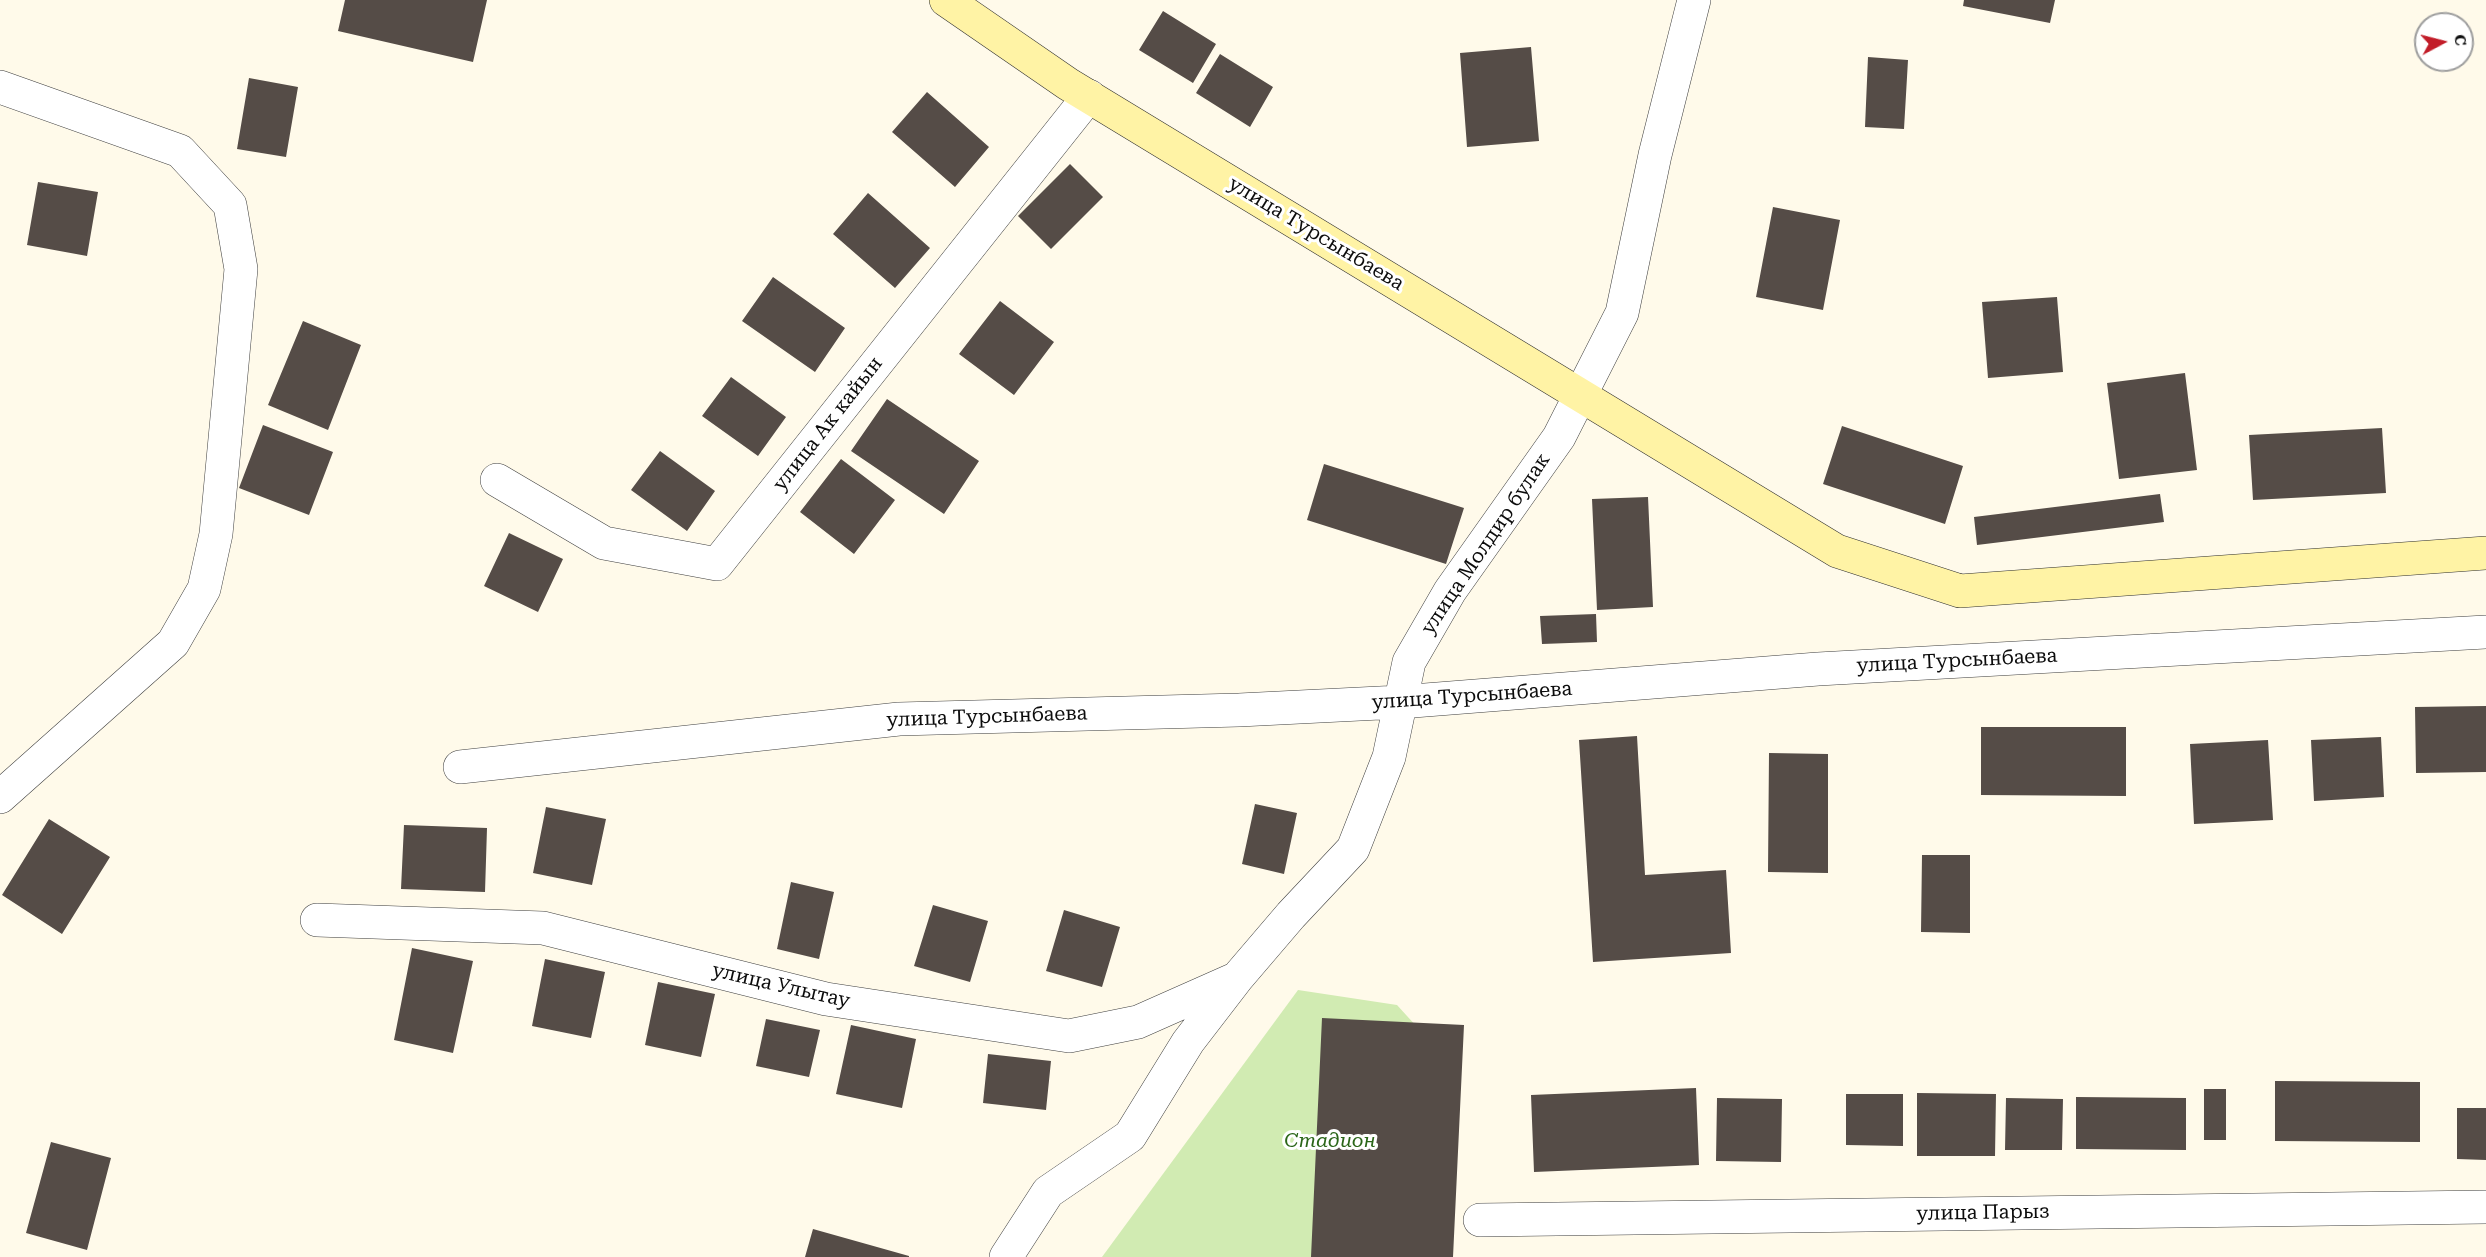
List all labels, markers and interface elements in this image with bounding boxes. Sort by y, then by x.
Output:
north arrow [2414,12,2474,72]
text: С [2450,33,2470,47]
street label: улица Турсынбаева [1224,172,1408,296]
street label: улица Ак кайын [768,352,888,496]
street label: улица Молдир булак [1416,449,1556,639]
street label: улица Турсынбаева [1856,644,2058,678]
street label: улица Турсынбаева [1371,677,1573,715]
street label: улица Турсынбаева [886,702,1088,732]
street label: улица Улытау [710,958,852,1014]
park label: Стадион [1284,1129,1376,1153]
street label: улица Парыз [1916,1200,2050,1226]

